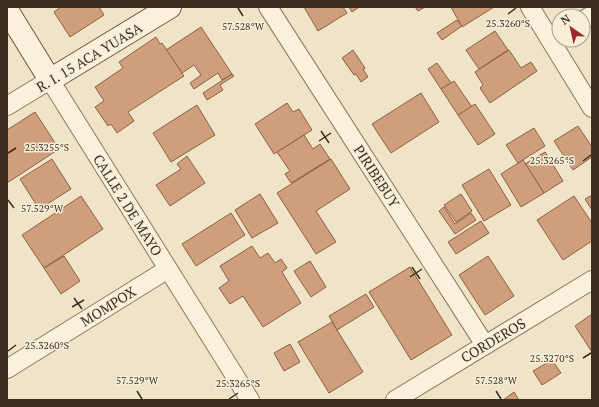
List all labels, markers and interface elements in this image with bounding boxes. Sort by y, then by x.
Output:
north arrow [551,8,591,48]
text: N [558,11,573,28]
text: 25.3260°S [486,17,530,30]
street label: R. I. 15 ACA YUASA [32,18,146,96]
text: 57.528°W [222,20,265,33]
text: 25.3255°S [25,141,69,154]
street label: PIRIBEBUY [350,141,405,212]
street label: CALLE 2 DE MAYO [89,150,167,260]
text: 25.3265°S [530,154,574,167]
text: 57.529°W [21,202,64,215]
street label: MOMPOX [77,281,140,331]
street label: CORDEROS [457,313,529,367]
text: 25.3260°S [25,339,69,352]
text: 25.3270°S [530,352,574,365]
text: 57.529°W [116,374,159,387]
text: 57.528°W [475,374,518,387]
text: 25.3265°S [216,377,260,390]

